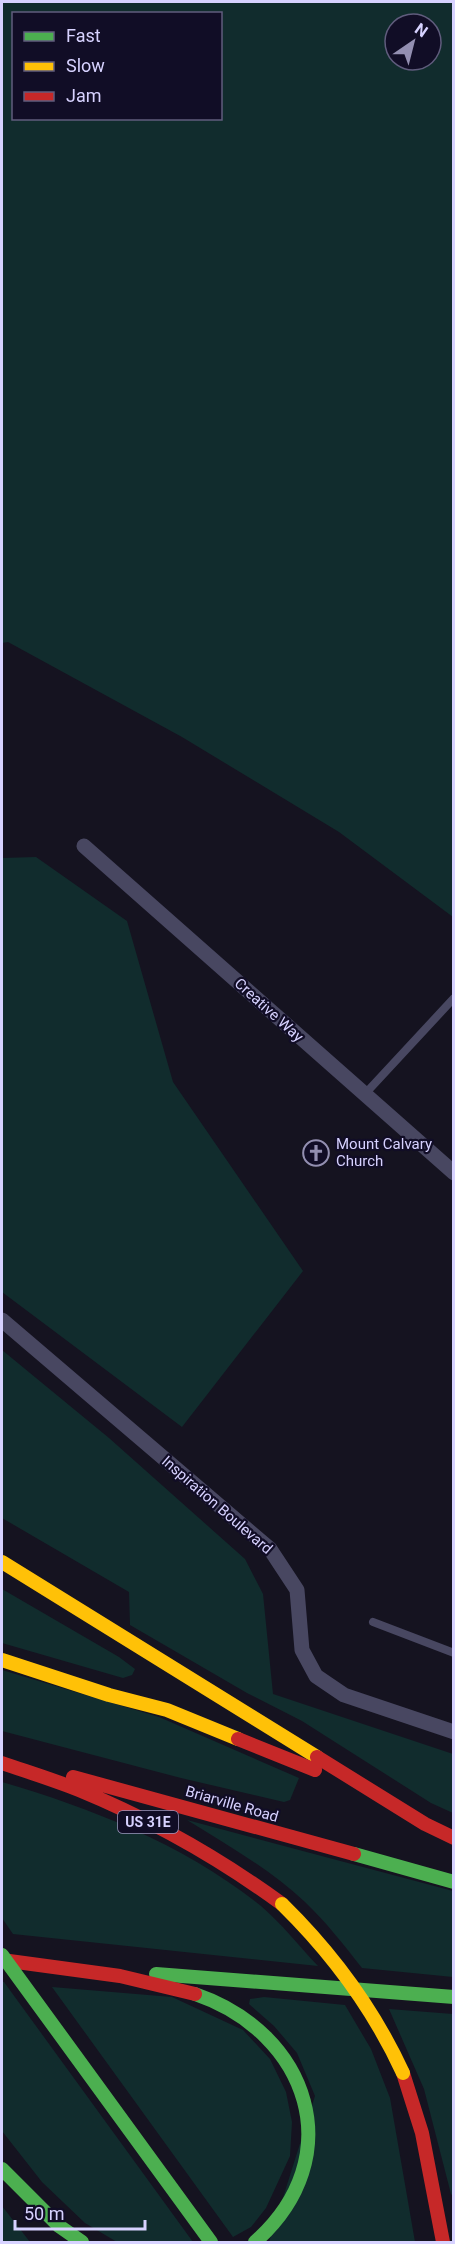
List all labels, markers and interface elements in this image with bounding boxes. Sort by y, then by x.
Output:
legend [12,12,222,120]
north arrow [383,12,443,72]
text: N [411,19,431,41]
text: Fast [66,25,101,46]
text: Slow [66,55,105,76]
text: Jam [66,85,102,106]
street label: Creative Way [231,974,307,1046]
place label: Mount Calvary Church [336,1135,432,1170]
church icon: Mount Calvary Church [301,1138,331,1168]
street label: Inspiration Boulevard [158,1452,276,1558]
street label: Briarville Road [183,1782,281,1826]
road number: US 31E [118,1811,178,1833]
scale bar [15,2193,146,2231]
text: 50 m [24,2203,64,2224]

